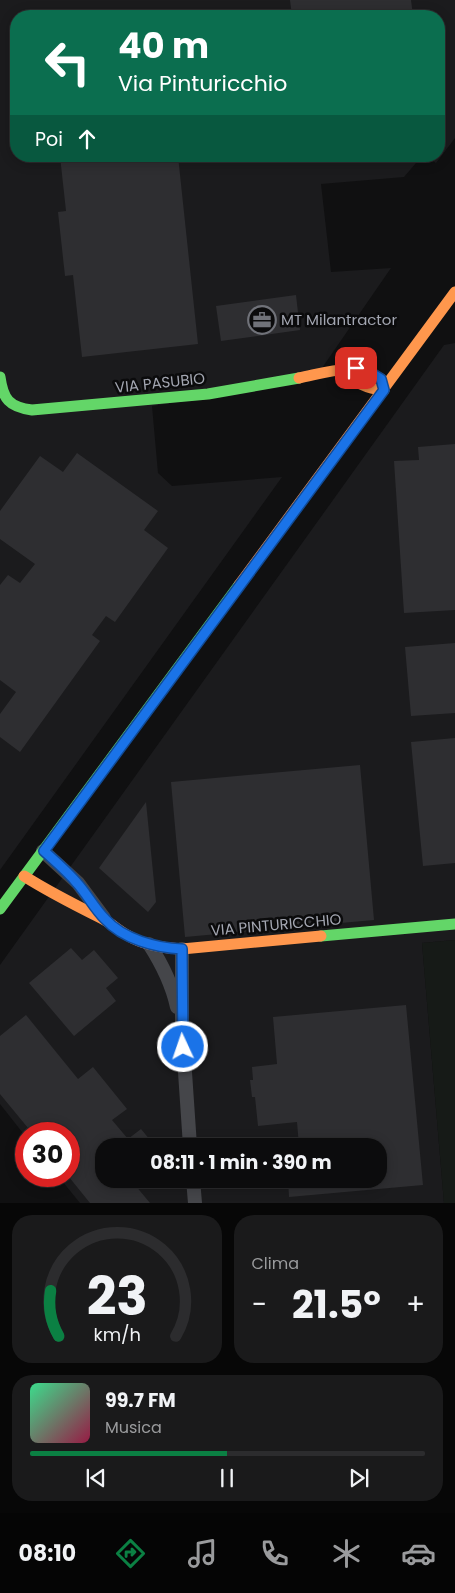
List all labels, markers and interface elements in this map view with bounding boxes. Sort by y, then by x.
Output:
text: 40 m [118,21,209,70]
icon: left [35,30,100,95]
text: Via Pinturicchio [118,68,287,99]
icon: ahead [73,125,101,153]
text: Poi [35,126,63,153]
office icon: MT Milantractor [247,305,277,335]
place label: MT Milantractor [281,309,397,330]
pin [335,347,377,389]
icon: arrive [342,354,370,382]
street label: VIA PASUBIO [114,367,206,398]
street label: VIA PINTURICCHIO [210,908,342,941]
position arrow [156,1020,208,1072]
speed limit sign: 30 [15,1122,80,1187]
text: 08:11 · 1 min · 390 m [150,1149,332,1176]
text: Clima [252,1252,299,1275]
text: 23 [86,1260,147,1333]
text: 21.5° [292,1278,381,1331]
text: − [252,1285,267,1324]
text: + [406,1285,425,1324]
text: km/h [93,1322,141,1347]
text: 99.7 FM [105,1387,176,1414]
text: Musica [105,1416,162,1439]
icon: previous [82,1464,110,1492]
icon: pause [213,1464,241,1492]
icon: next [345,1464,373,1492]
icon: directions [113,1536,148,1571]
icon: music [185,1536,220,1571]
icon: phone [257,1536,292,1571]
icon: climate [329,1536,364,1571]
icon: car [401,1536,436,1571]
text: 08:10 [19,1538,76,1569]

